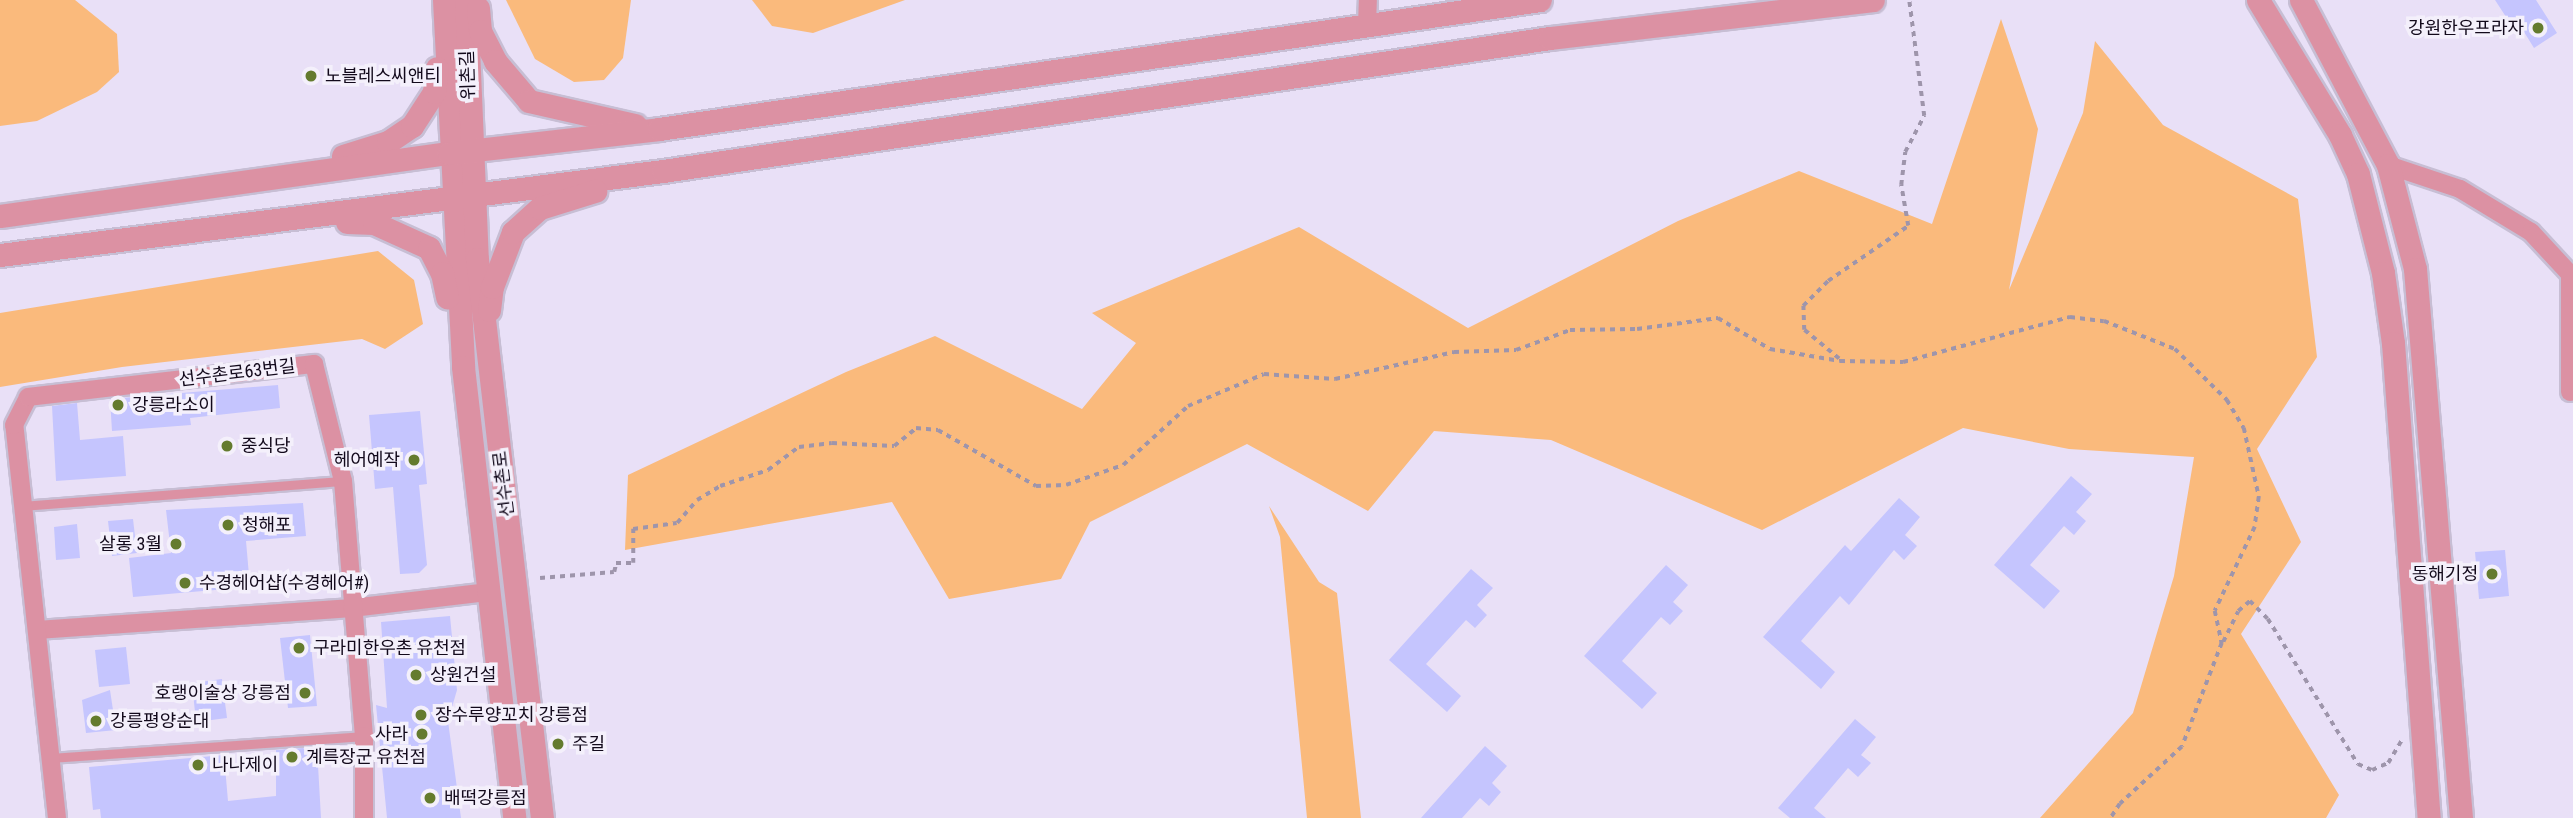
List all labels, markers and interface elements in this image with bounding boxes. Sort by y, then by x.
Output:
place label: 강원한우프라자 [2408,17,2524,39]
marker: 강원한우프라자 [2530,20,2546,36]
street label: 위촌길 [456,50,480,100]
place label: 노블레스씨앤티 [325,65,441,87]
marker: 노블레스씨앤티 [303,68,319,84]
street label: 선수촌로63번길 [178,355,296,391]
place label: 강릉라소이 [132,394,215,416]
marker: 강릉라소이 [110,397,126,413]
place label: 중식당 [241,435,291,457]
marker: 중식당 [219,438,235,454]
place label: 헤어예작 [334,449,400,471]
street label: 선수촌로 [489,450,519,518]
marker: 헤어예작 [406,452,422,468]
place label: 청해포 [242,514,292,536]
marker: 청해포 [220,517,236,533]
place label: 살롱 3월 [99,533,162,555]
marker: 살롱 3월 [168,536,184,552]
place label: 동해기정 [2412,563,2478,585]
marker: 동해기정 [2484,566,2500,582]
place label: 수경헤어샵(수경헤어#) [199,572,369,594]
marker: 수경헤어샵(수경헤어#) [177,575,193,591]
place label: 구라미한우촌 유천점 [313,637,466,659]
marker: 구라미한우촌 유천점 [291,640,307,656]
place label: 상원건설 [430,664,496,686]
marker: 상원건설 [408,667,424,683]
place label: 호랭이술상 강릉점 [154,682,291,704]
marker: 호랭이술상 강릉점 [297,685,313,701]
place label: 장수루양꼬치 강릉점 [435,704,588,726]
marker: 장수루양꼬치 강릉점 [413,707,429,723]
place label: 강릉평양순대 [110,710,209,732]
marker: 강릉평양순대 [88,713,104,729]
place label: 사라 [375,723,408,745]
marker: 사라 [414,726,430,742]
place label: 주길 [572,733,605,755]
marker: 주길 [550,736,566,752]
place label: 계륵장군 유천점 [306,746,426,768]
marker: 계륵장군 유천점 [284,749,300,765]
place label: 나나제이 [212,754,278,776]
marker: 나나제이 [190,757,206,773]
place label: 배떡강릉점 [444,787,527,809]
marker: 배떡강릉점 [422,790,438,806]

